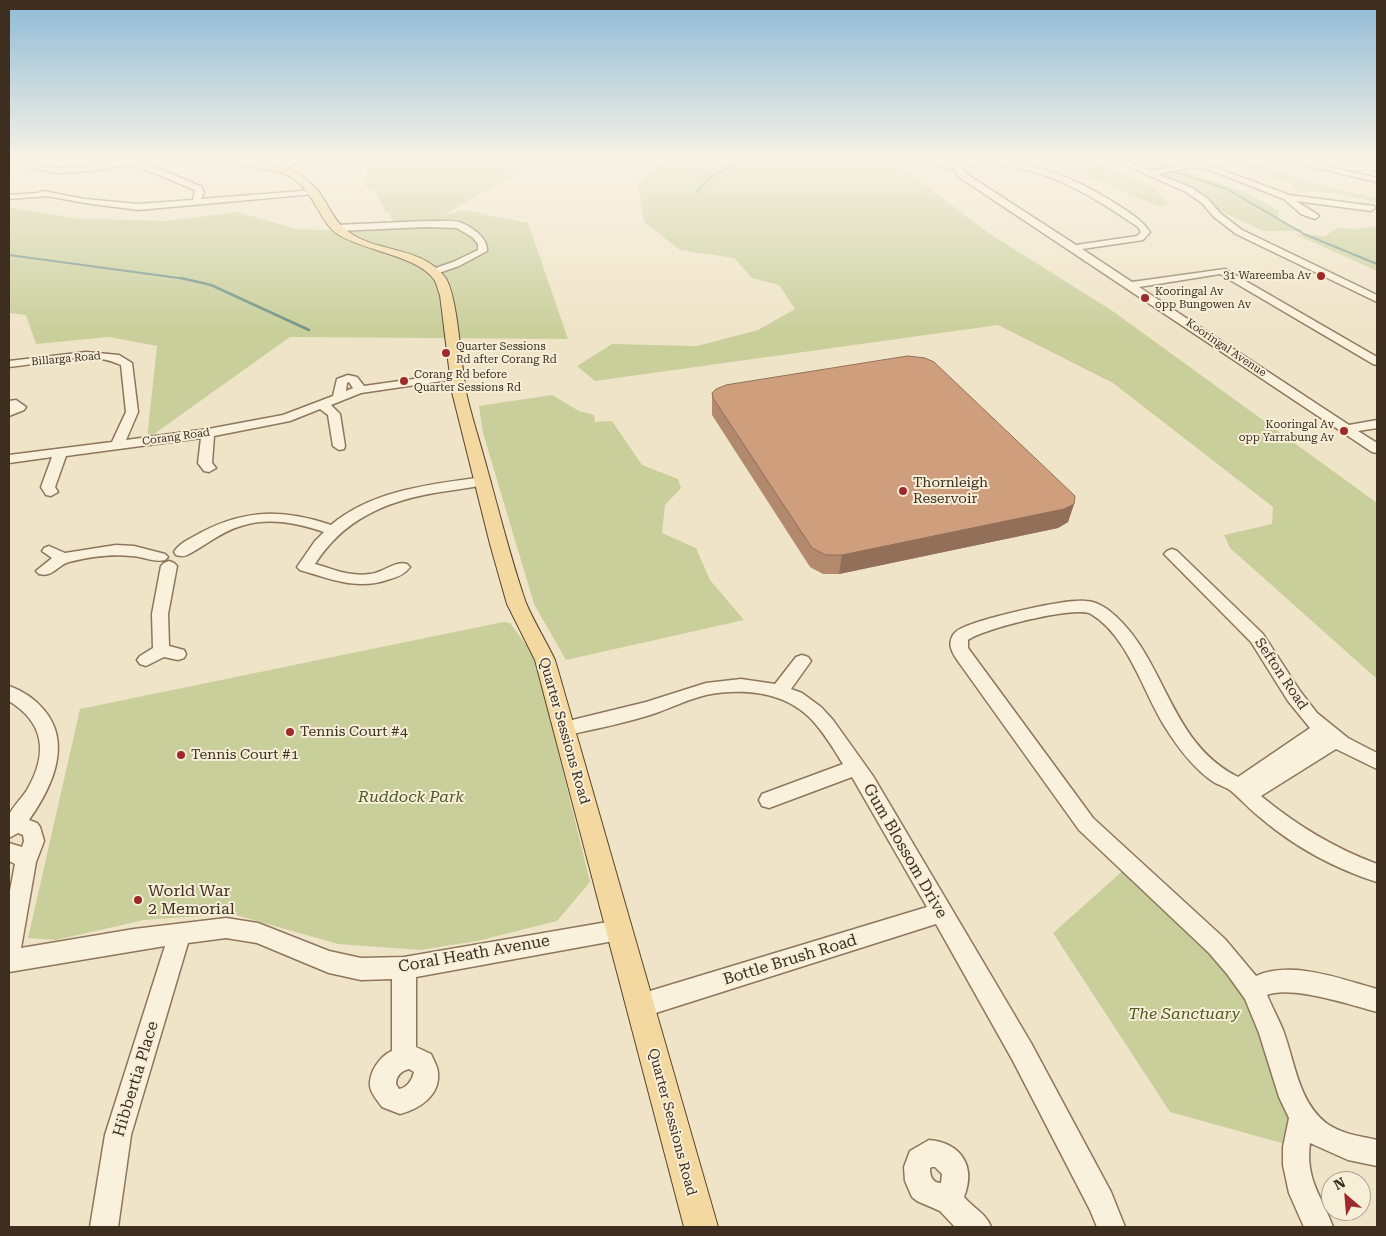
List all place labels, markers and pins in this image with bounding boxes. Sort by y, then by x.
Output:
place label: 31 Wareemba Av [1223,269,1311,283]
marker: 31 Wareemba Av [1315,270,1327,282]
place label: Kooringal Av opp Bungowen Av [1155,285,1251,311]
marker: Kooringal Av opp Bungowen Av [1139,292,1151,304]
place label: Quarter Sessions Rd after Corang Rd [456,340,557,366]
marker: Quarter Sessions Rd after Corang Rd [440,347,452,359]
place label: Corang Rd before Quarter Sessions Rd [414,368,521,394]
marker: Corang Rd before Quarter Sessions Rd [398,375,410,387]
place label: Kooringal Av opp Yarrabung Av [1239,418,1334,444]
marker: Kooringal Av opp Yarrabung Av [1338,425,1350,437]
place label: Thornleigh Reservoir [913,475,988,508]
marker: Thornleigh Reservoir [897,485,909,497]
place label: Tennis Court #4 [300,724,408,740]
marker: Tennis Court #4 [284,726,296,738]
place label: Tennis Court #1 [191,747,299,763]
marker: Tennis Court #1 [175,749,187,761]
place label: World War 2 Memorial [148,881,235,919]
marker: World War 2 Memorial [132,894,144,906]

